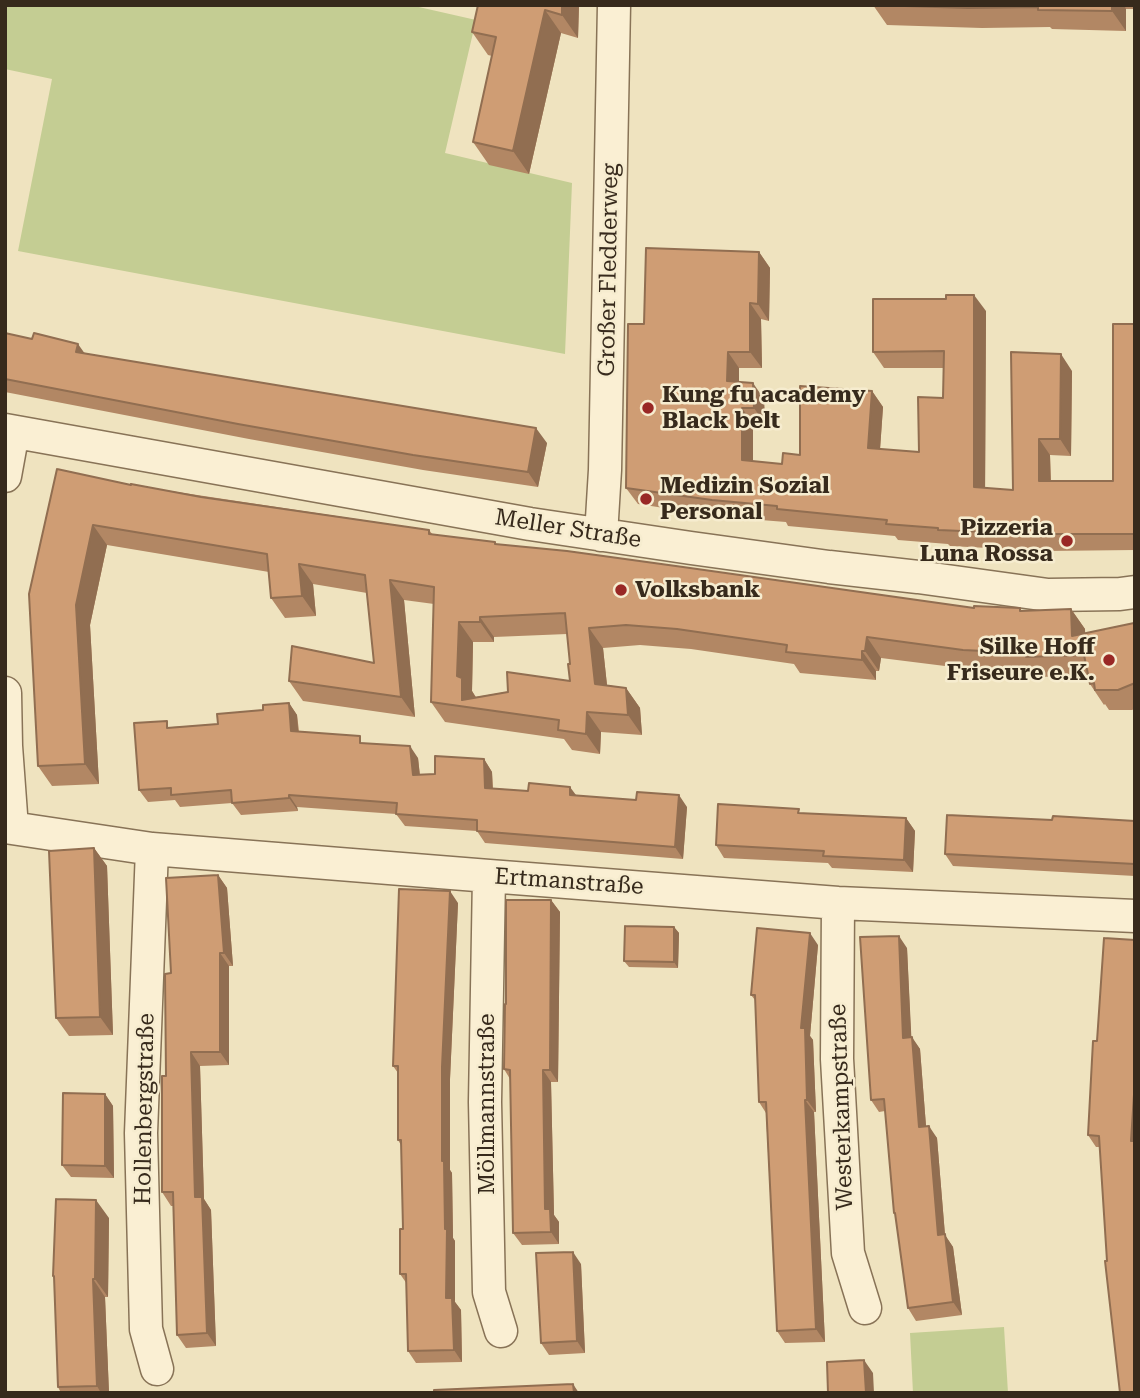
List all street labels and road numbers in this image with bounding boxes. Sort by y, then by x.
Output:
street label: Großer Fledderweg [593,163,625,377]
street label: Meller Straße [493,504,643,554]
street label: Ertmanstraße [493,863,645,901]
street label: Westerkampstraße [825,1003,859,1211]
street label: Hollenbergstraße [130,1013,160,1205]
street label: Möllmannstraße [473,1013,501,1195]

